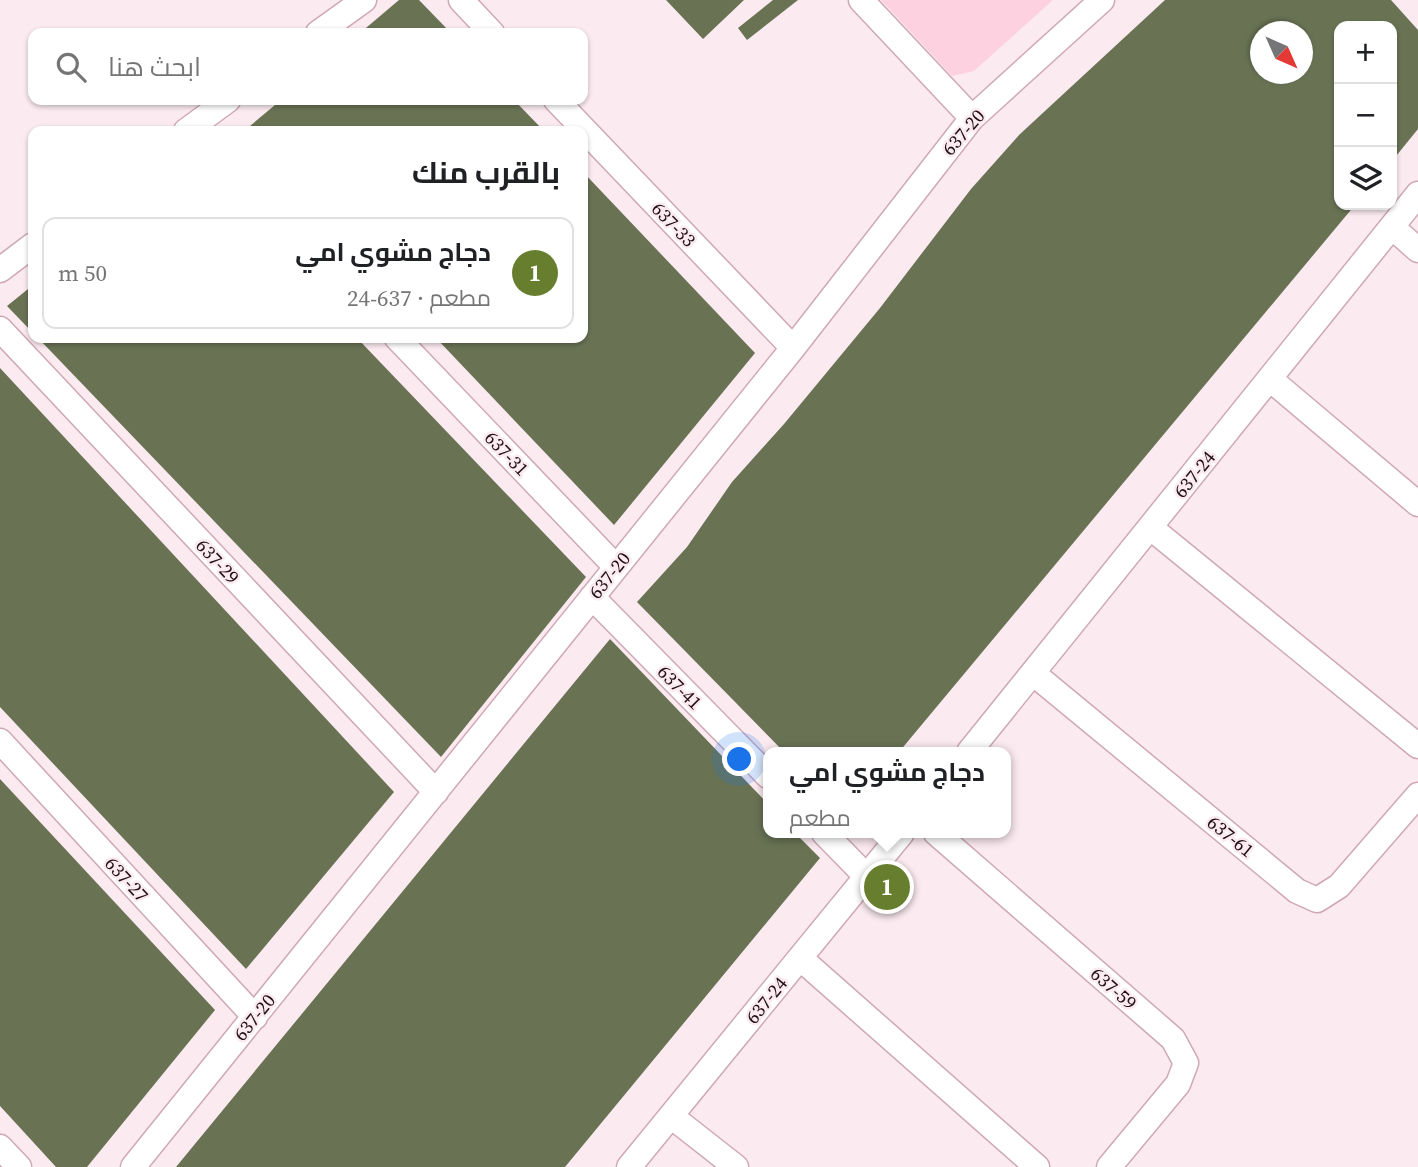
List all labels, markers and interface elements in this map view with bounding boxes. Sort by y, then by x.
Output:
north arrow [1250,21,1313,84]
map controls [1334,21,1397,210]
button: + [1334,21,1397,84]
search box [28,28,588,105]
icon: search [52,48,90,86]
text: ابحث هنا [108,49,201,85]
button: − [1334,84,1397,147]
street label: 637-20 [936,103,990,161]
button: layers [1334,147,1397,210]
text: بالقرب منك [412,152,560,193]
street label: 637-33 [646,196,702,252]
text: دجاج مشوي امي [295,234,491,270]
text: 50 m [58,257,107,289]
text: 1 [529,257,541,289]
text: مطعم · 637-24 [347,282,491,314]
street label: 637-31 [479,425,535,481]
street label: 637-24 [1167,445,1221,503]
street label: 637-29 [190,533,246,589]
street label: 637-20 [582,546,636,604]
street label: 637-41 [652,659,708,715]
your location [722,742,756,776]
popup [763,747,1011,838]
text: دجاج مشوي امي [789,754,985,790]
text: مطعم [789,802,851,834]
street label: 637-61 [1202,809,1260,863]
street label: 637-27 [99,851,155,907]
pin: 1 [864,861,910,913]
street label: 637-59 [1085,961,1143,1015]
street label: 637-24 [739,971,793,1029]
street label: 637-20 [227,988,281,1046]

